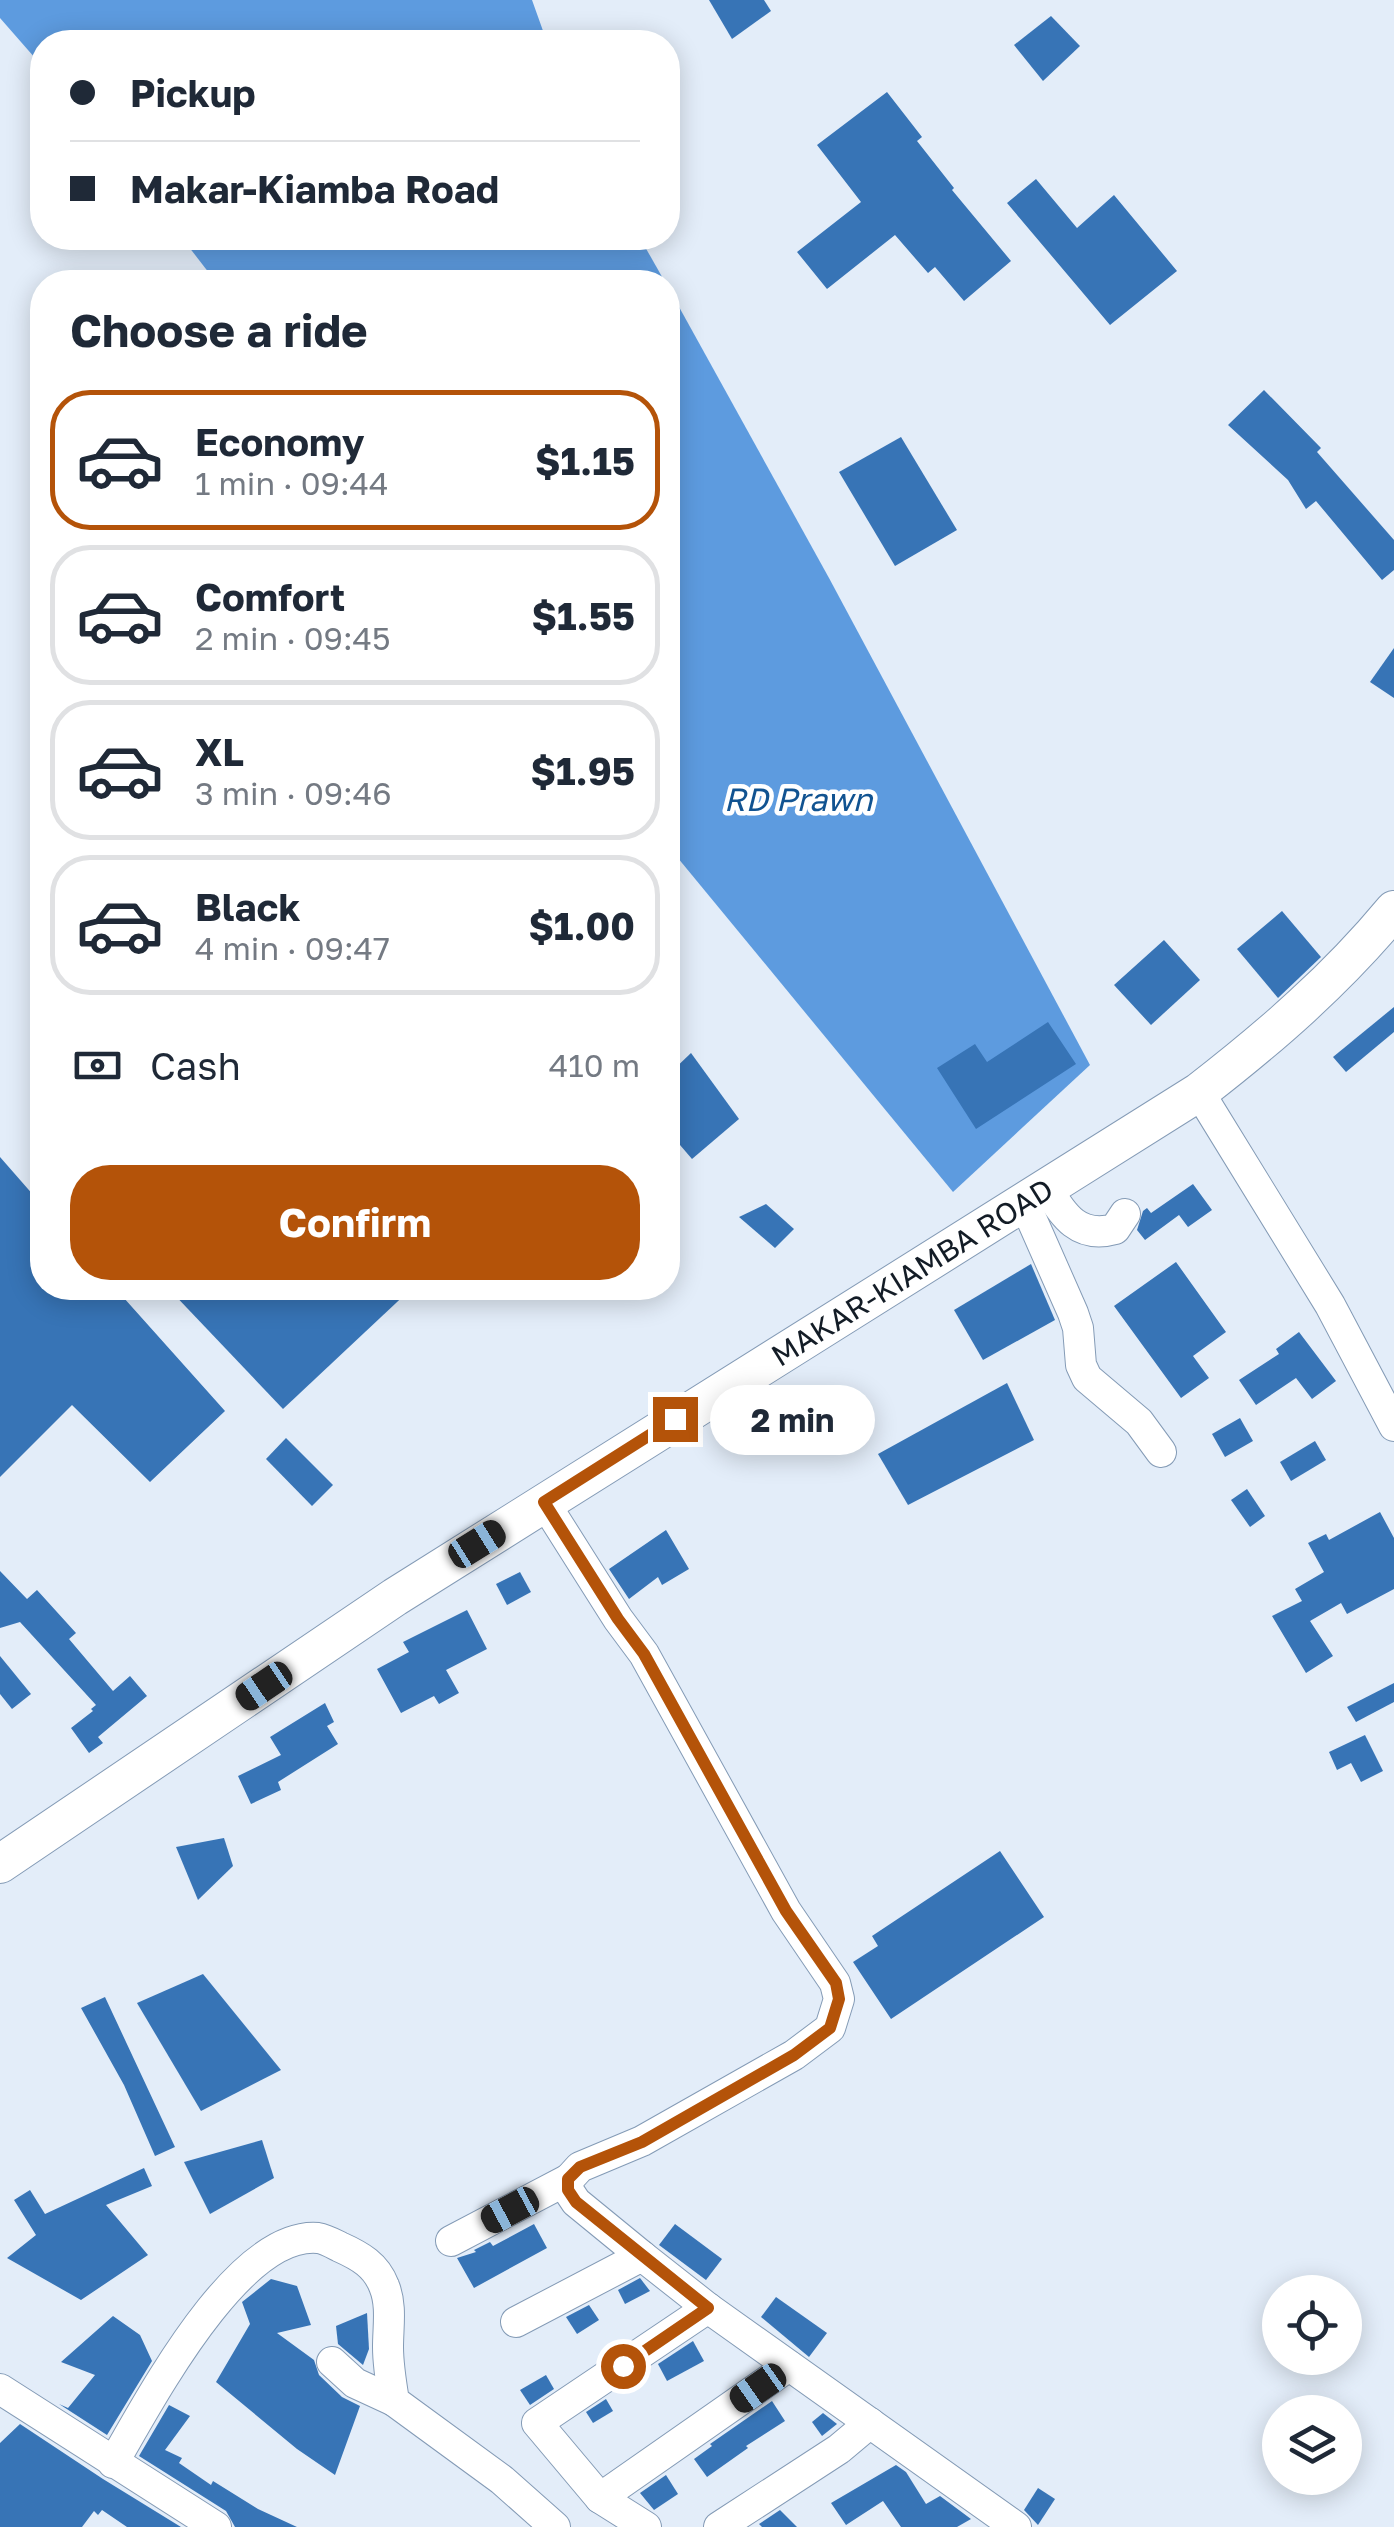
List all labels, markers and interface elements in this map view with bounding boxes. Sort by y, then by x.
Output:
text: Pickup [130,70,256,115]
text: Makar-Kiamba Road [130,166,499,211]
text: Choose a ride [70,303,368,357]
icon: car [75,415,165,505]
text: Economy [195,419,364,464]
text: $1.15 [535,438,635,483]
text: 1 min · 09:44 [195,464,389,502]
icon: car [75,570,165,660]
text: Comfort [195,574,345,619]
text: $1.55 [531,593,635,638]
text: 2 min · 09:45 [195,619,391,657]
icon: car [75,725,165,815]
text: XL [195,729,244,774]
text: $1.95 [530,748,635,793]
text: 3 min · 09:46 [195,774,392,812]
water label: RD Prawn [724,780,874,818]
icon: car [75,880,165,970]
text: Black [195,884,300,929]
text: $1.00 [528,903,635,948]
text: 4 min · 09:47 [195,929,390,967]
icon: cash [70,1038,125,1093]
text: Cash [150,1043,241,1088]
text: 410 m [549,1046,640,1084]
button: Confirm [70,1165,640,1280]
street label: MAKAR-KIAMBA ROAD [765,1171,1059,1373]
callout: 2 min [710,1384,875,1454]
route end [653,1397,698,1442]
text: 2 min [751,1401,834,1439]
car [444,1515,510,1573]
car [231,1657,297,1715]
car [476,2183,544,2237]
map controls [1262,2275,1362,2495]
button: locate [1262,2275,1362,2375]
route start [601,2344,646,2389]
car [725,2359,791,2417]
button: layers [1262,2395,1362,2495]

